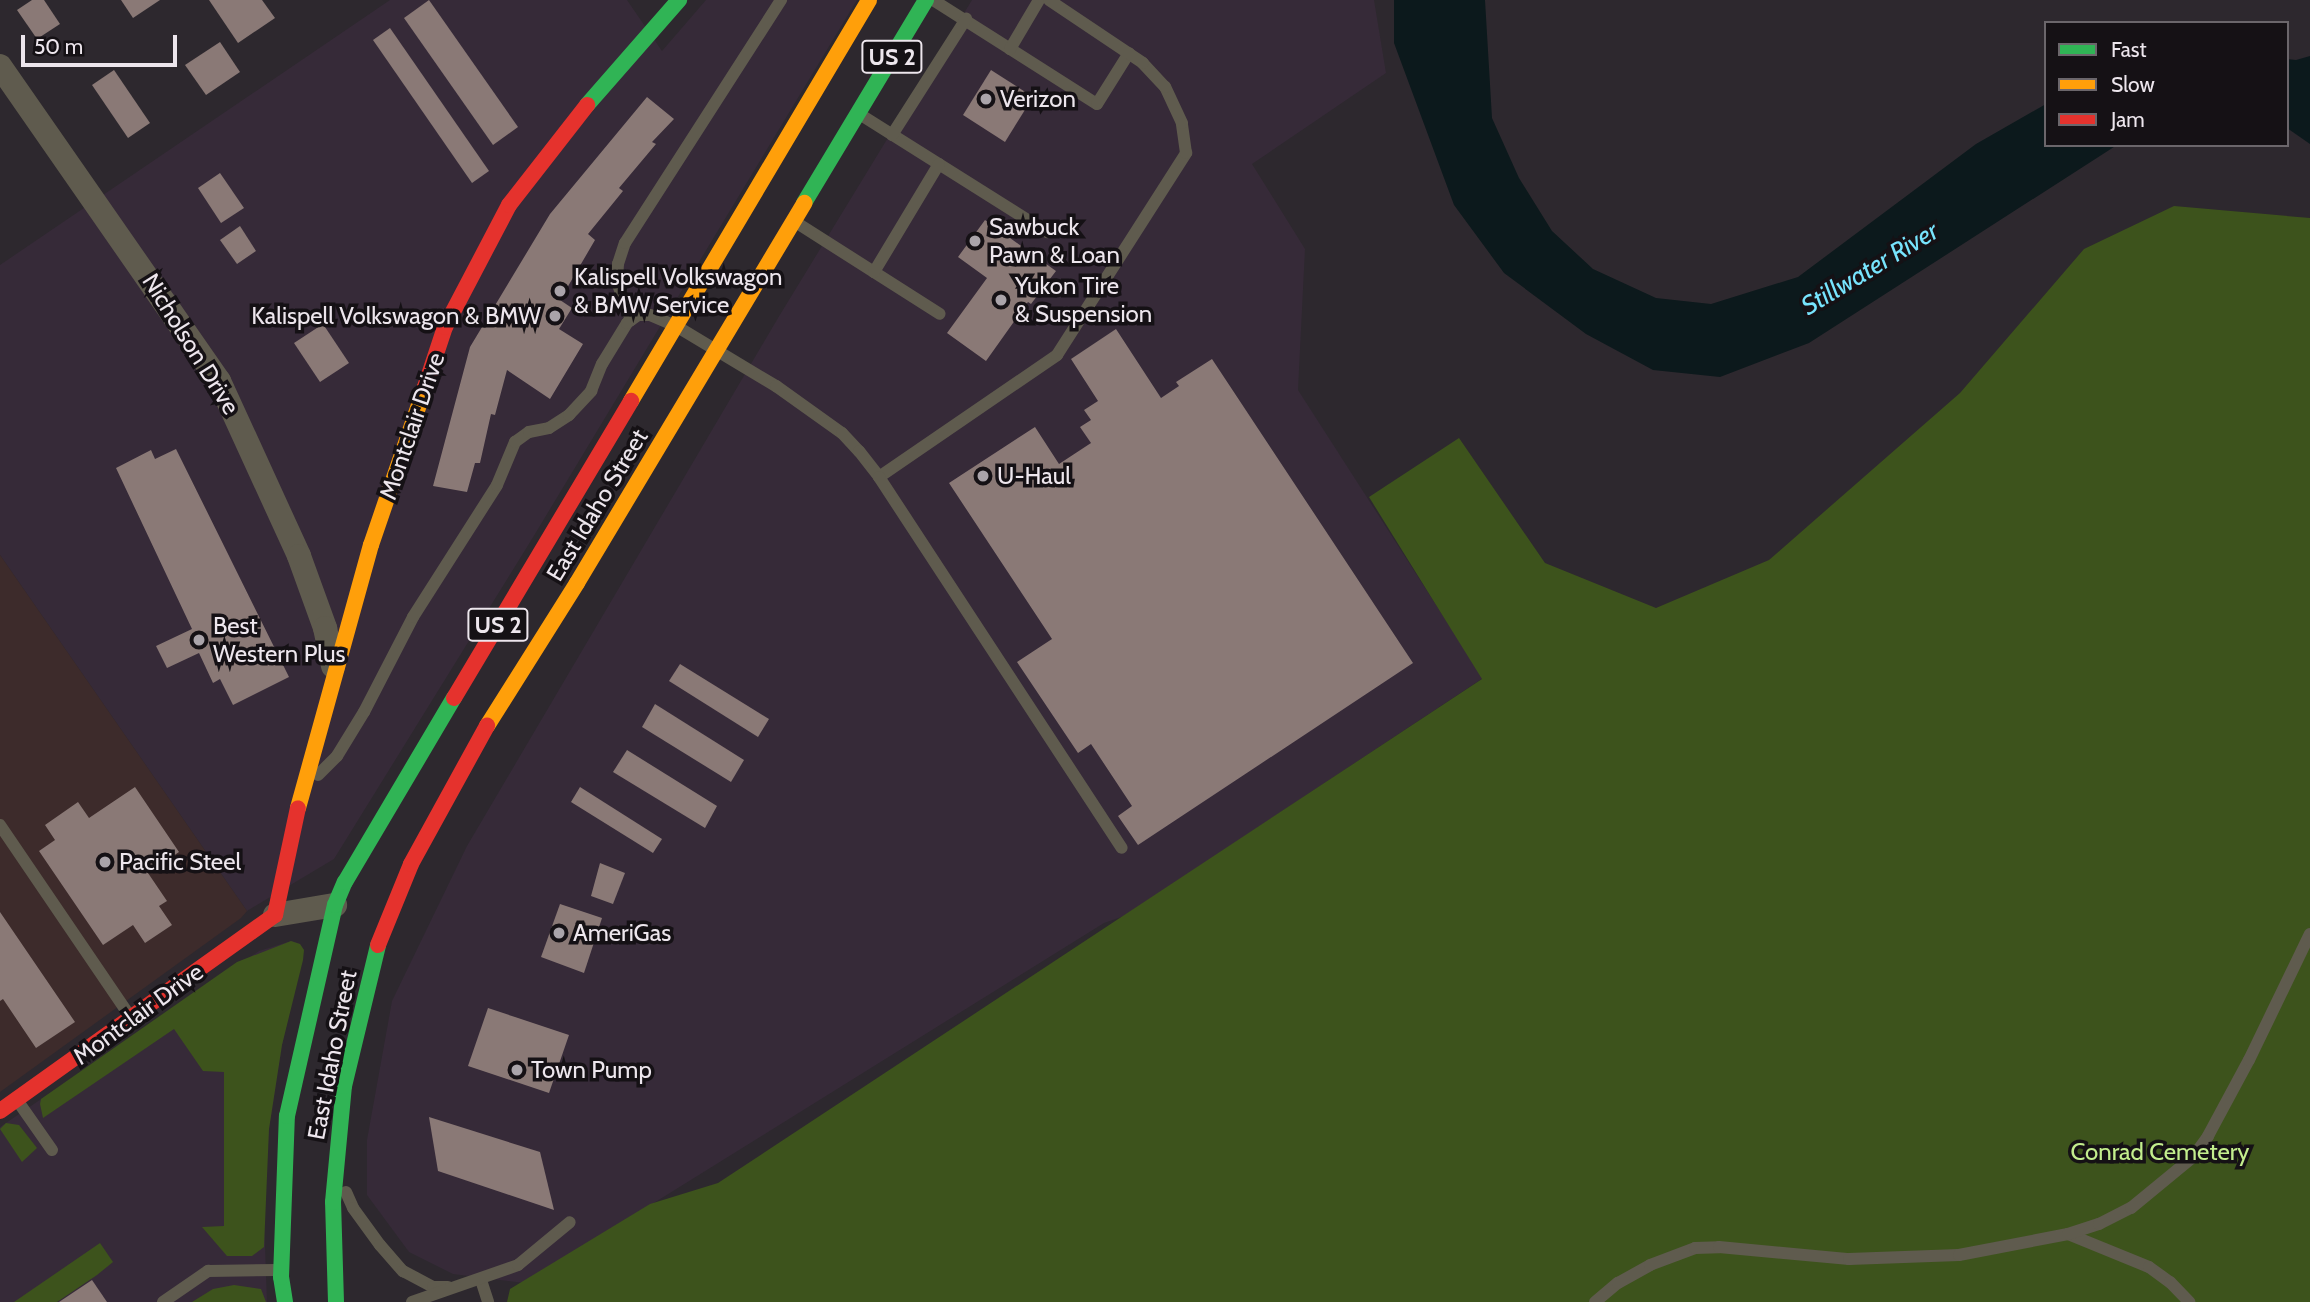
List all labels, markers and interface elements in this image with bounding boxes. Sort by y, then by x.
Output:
scale bar [24,21,180,65]
legend [2044,21,2289,147]
text: 50 m [34,34,83,59]
text: Fast [2111,37,2147,62]
road number: US 2 [860,38,924,76]
text: Slow [2111,72,2155,97]
place label: Verizon [1000,85,1076,113]
marker: Verizon [978,91,994,107]
text: Jam [2111,107,2145,132]
place label: Sawbuck Pawn & Loan [989,213,1120,269]
water label: Stillwater River [1796,216,1944,322]
marker: Sawbuck Pawn & Loan [967,233,983,249]
place label: Kalispell Volkswagon & BMW Service [574,263,782,319]
street label: Nicholson Drive [136,268,246,420]
place label: Yukon Tire & Suspension [1015,272,1152,328]
marker: Kalispell Volkswagon & BMW Service [552,283,568,299]
marker: Yukon Tire & Suspension [993,292,1009,308]
place label: Kalispell Volkswagon & BMW [251,302,541,330]
marker: Kalispell Volkswagon & BMW [547,308,563,324]
street label: Montclair Drive [373,349,451,503]
street label: East Idaho Street [540,424,654,586]
place label: U-Haul [997,462,1071,490]
marker: U-Haul [975,468,991,484]
road number: US 2 [466,606,530,645]
place label: Best Western Plus [213,612,345,668]
marker: Best Western Plus [191,632,207,648]
place label: Pacific Steel [119,848,241,876]
marker: Pacific Steel [97,854,113,870]
place label: AmeriGas [573,919,671,947]
marker: AmeriGas [551,925,567,941]
street label: Montclair Drive [67,957,209,1071]
street label: East Idaho Street [301,968,363,1142]
place label: Town Pump [531,1056,652,1084]
marker: Town Pump [509,1062,525,1078]
park label: Conrad Cemetery [2071,1138,2249,1166]

